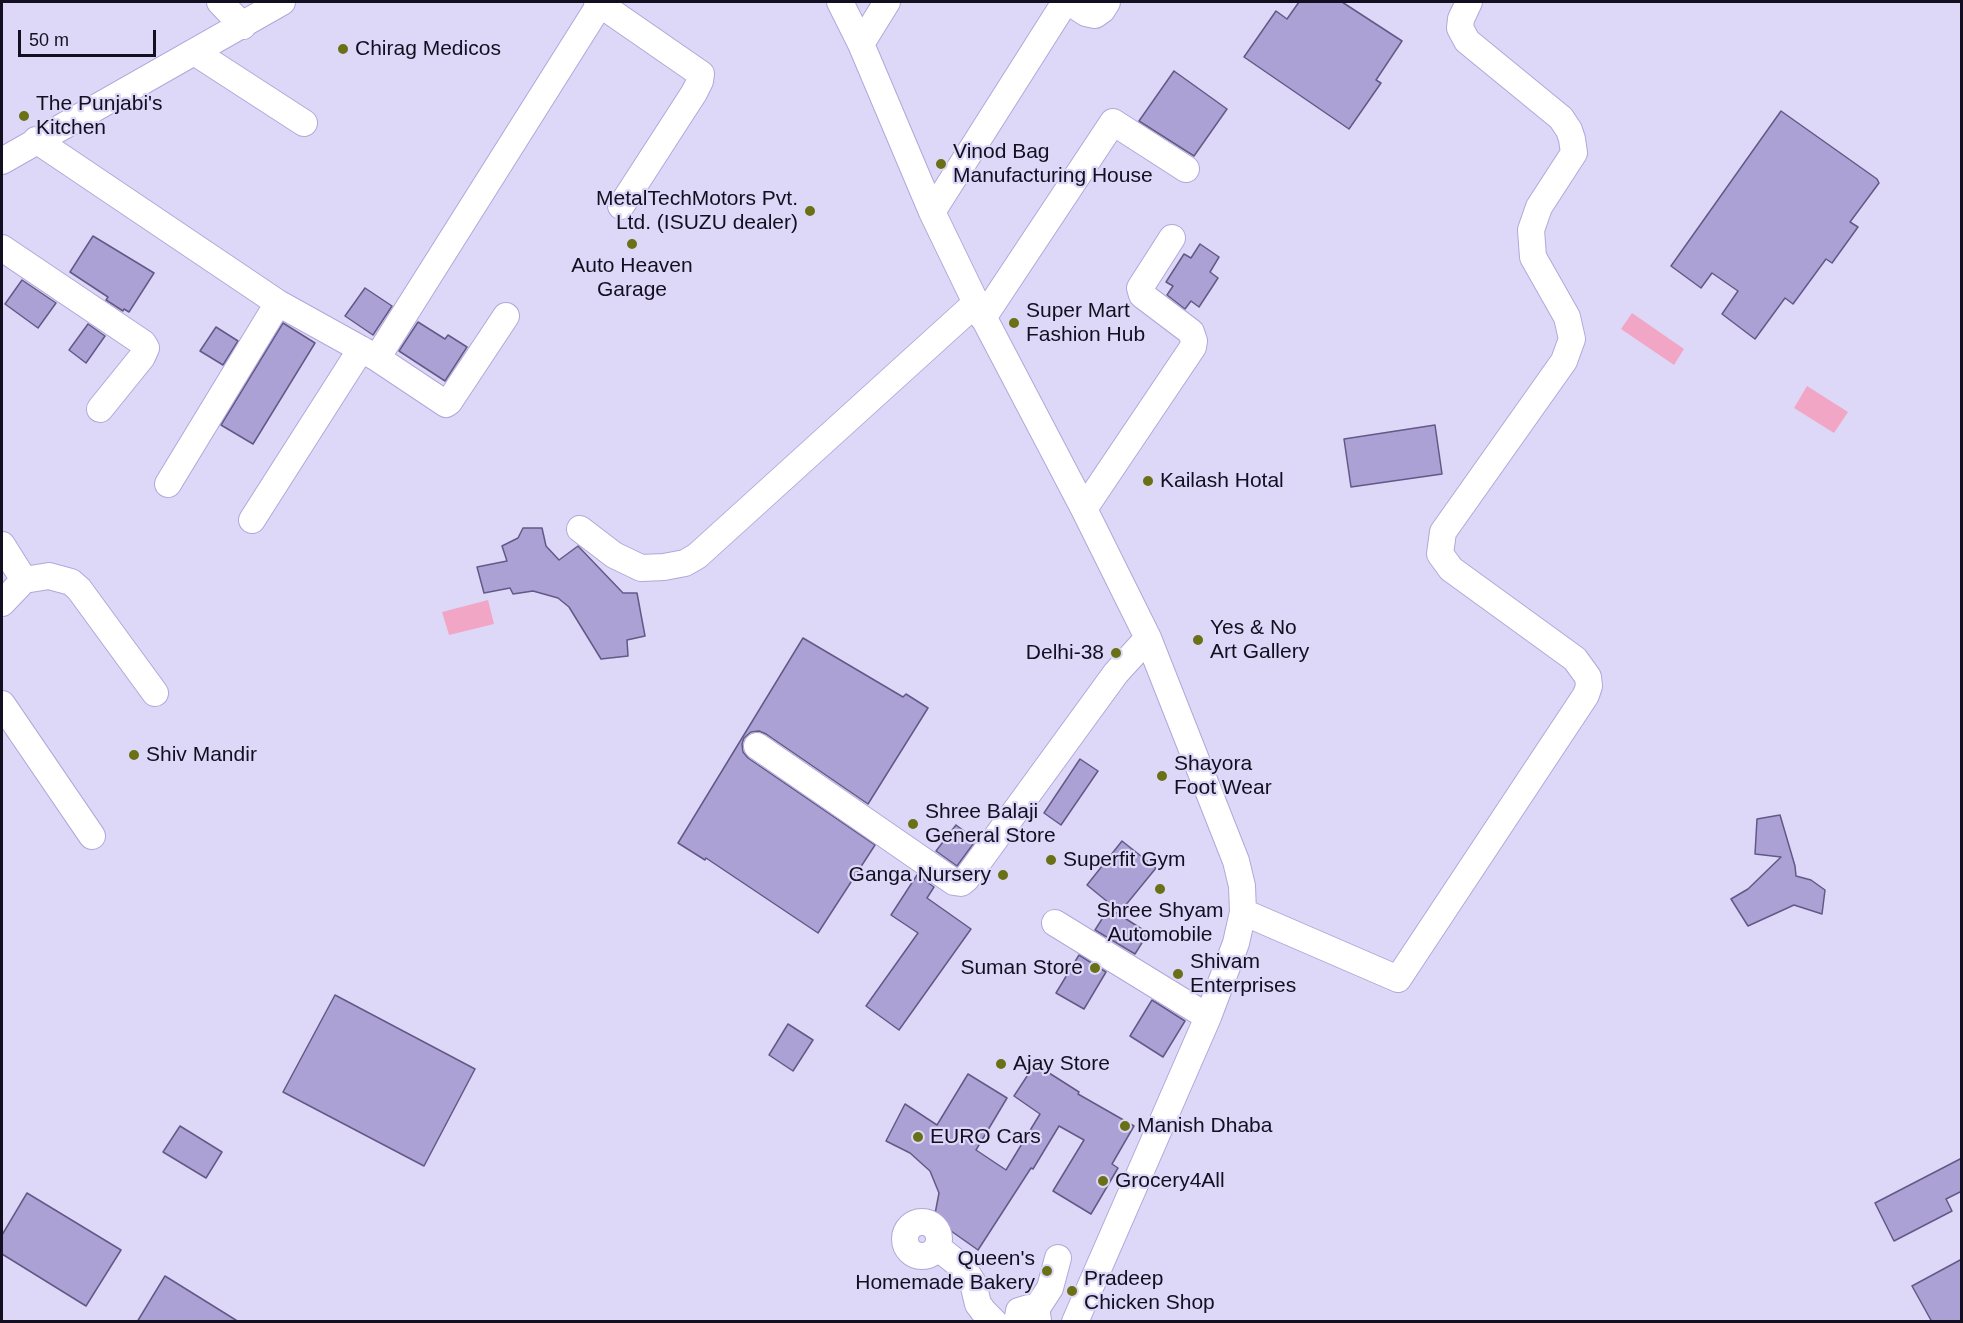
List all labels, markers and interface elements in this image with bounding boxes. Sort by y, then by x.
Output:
scale bar [21,18,159,56]
text: 50 m [29,30,69,50]
place label: Chirag Medicos [355,36,501,62]
marker: Chirag Medicos [336,42,350,56]
place label: The Punjabi's Kitchen [36,91,163,141]
marker: The Punjabi's Kitchen [17,109,31,123]
place label: Vinod Bag Manufacturing House [953,139,1153,189]
marker: Vinod Bag Manufacturing House [934,157,948,171]
place label: MetalTechMotors Pvt. Ltd. (ISUZU dealer) [596,186,798,236]
marker: MetalTechMotors Pvt. Ltd. (ISUZU dealer) [803,204,817,218]
marker: Auto Heaven Garage [625,237,639,251]
place label: Auto Heaven Garage [571,253,693,303]
place label: Super Mart Fashion Hub [1026,298,1145,348]
marker: Super Mart Fashion Hub [1007,316,1021,330]
place label: Kailash Hotal [1160,468,1284,494]
marker: Kailash Hotal [1141,474,1155,488]
place label: Yes & No Art Gallery [1210,615,1309,665]
marker: Yes & No Art Gallery [1191,633,1205,647]
place label: Delhi-38 [1026,640,1104,666]
marker: Delhi-38 [1109,646,1123,660]
place label: Shiv Mandir [146,742,257,768]
marker: Shiv Mandir [127,748,141,762]
place label: Shayora Foot Wear [1174,751,1272,801]
marker: Shayora Foot Wear [1155,769,1169,783]
place label: Shree Balaji General Store [925,799,1056,849]
marker: Shree Balaji General Store [906,817,920,831]
place label: Superfit Gym [1063,847,1186,873]
marker: Superfit Gym [1044,853,1058,867]
place label: Ganga Nursery [849,862,991,888]
marker: Ganga Nursery [996,868,1010,882]
marker: Shree Shyam Automobile [1153,882,1167,896]
place label: Shree Shyam Automobile [1096,898,1224,948]
place label: Shivam Enterprises [1190,949,1296,999]
place label: Suman Store [960,955,1083,981]
marker: Suman Store [1088,961,1102,975]
marker: Shivam Enterprises [1171,967,1185,981]
place label: Ajay Store [1013,1051,1110,1077]
marker: Ajay Store [994,1057,1008,1071]
place label: Manish Dhaba [1137,1113,1272,1139]
marker: Manish Dhaba [1118,1119,1132,1133]
place label: EURO Cars [930,1124,1041,1150]
marker: EURO Cars [911,1130,925,1144]
place label: Grocery4All [1115,1168,1225,1194]
marker: Grocery4All [1096,1174,1110,1188]
place label: Queen's Homemade Bakery [855,1246,1035,1296]
marker: Queen's Homemade Bakery [1040,1264,1054,1278]
place label: Pradeep Chicken Shop [1084,1266,1215,1316]
marker: Pradeep Chicken Shop [1065,1284,1079,1298]

